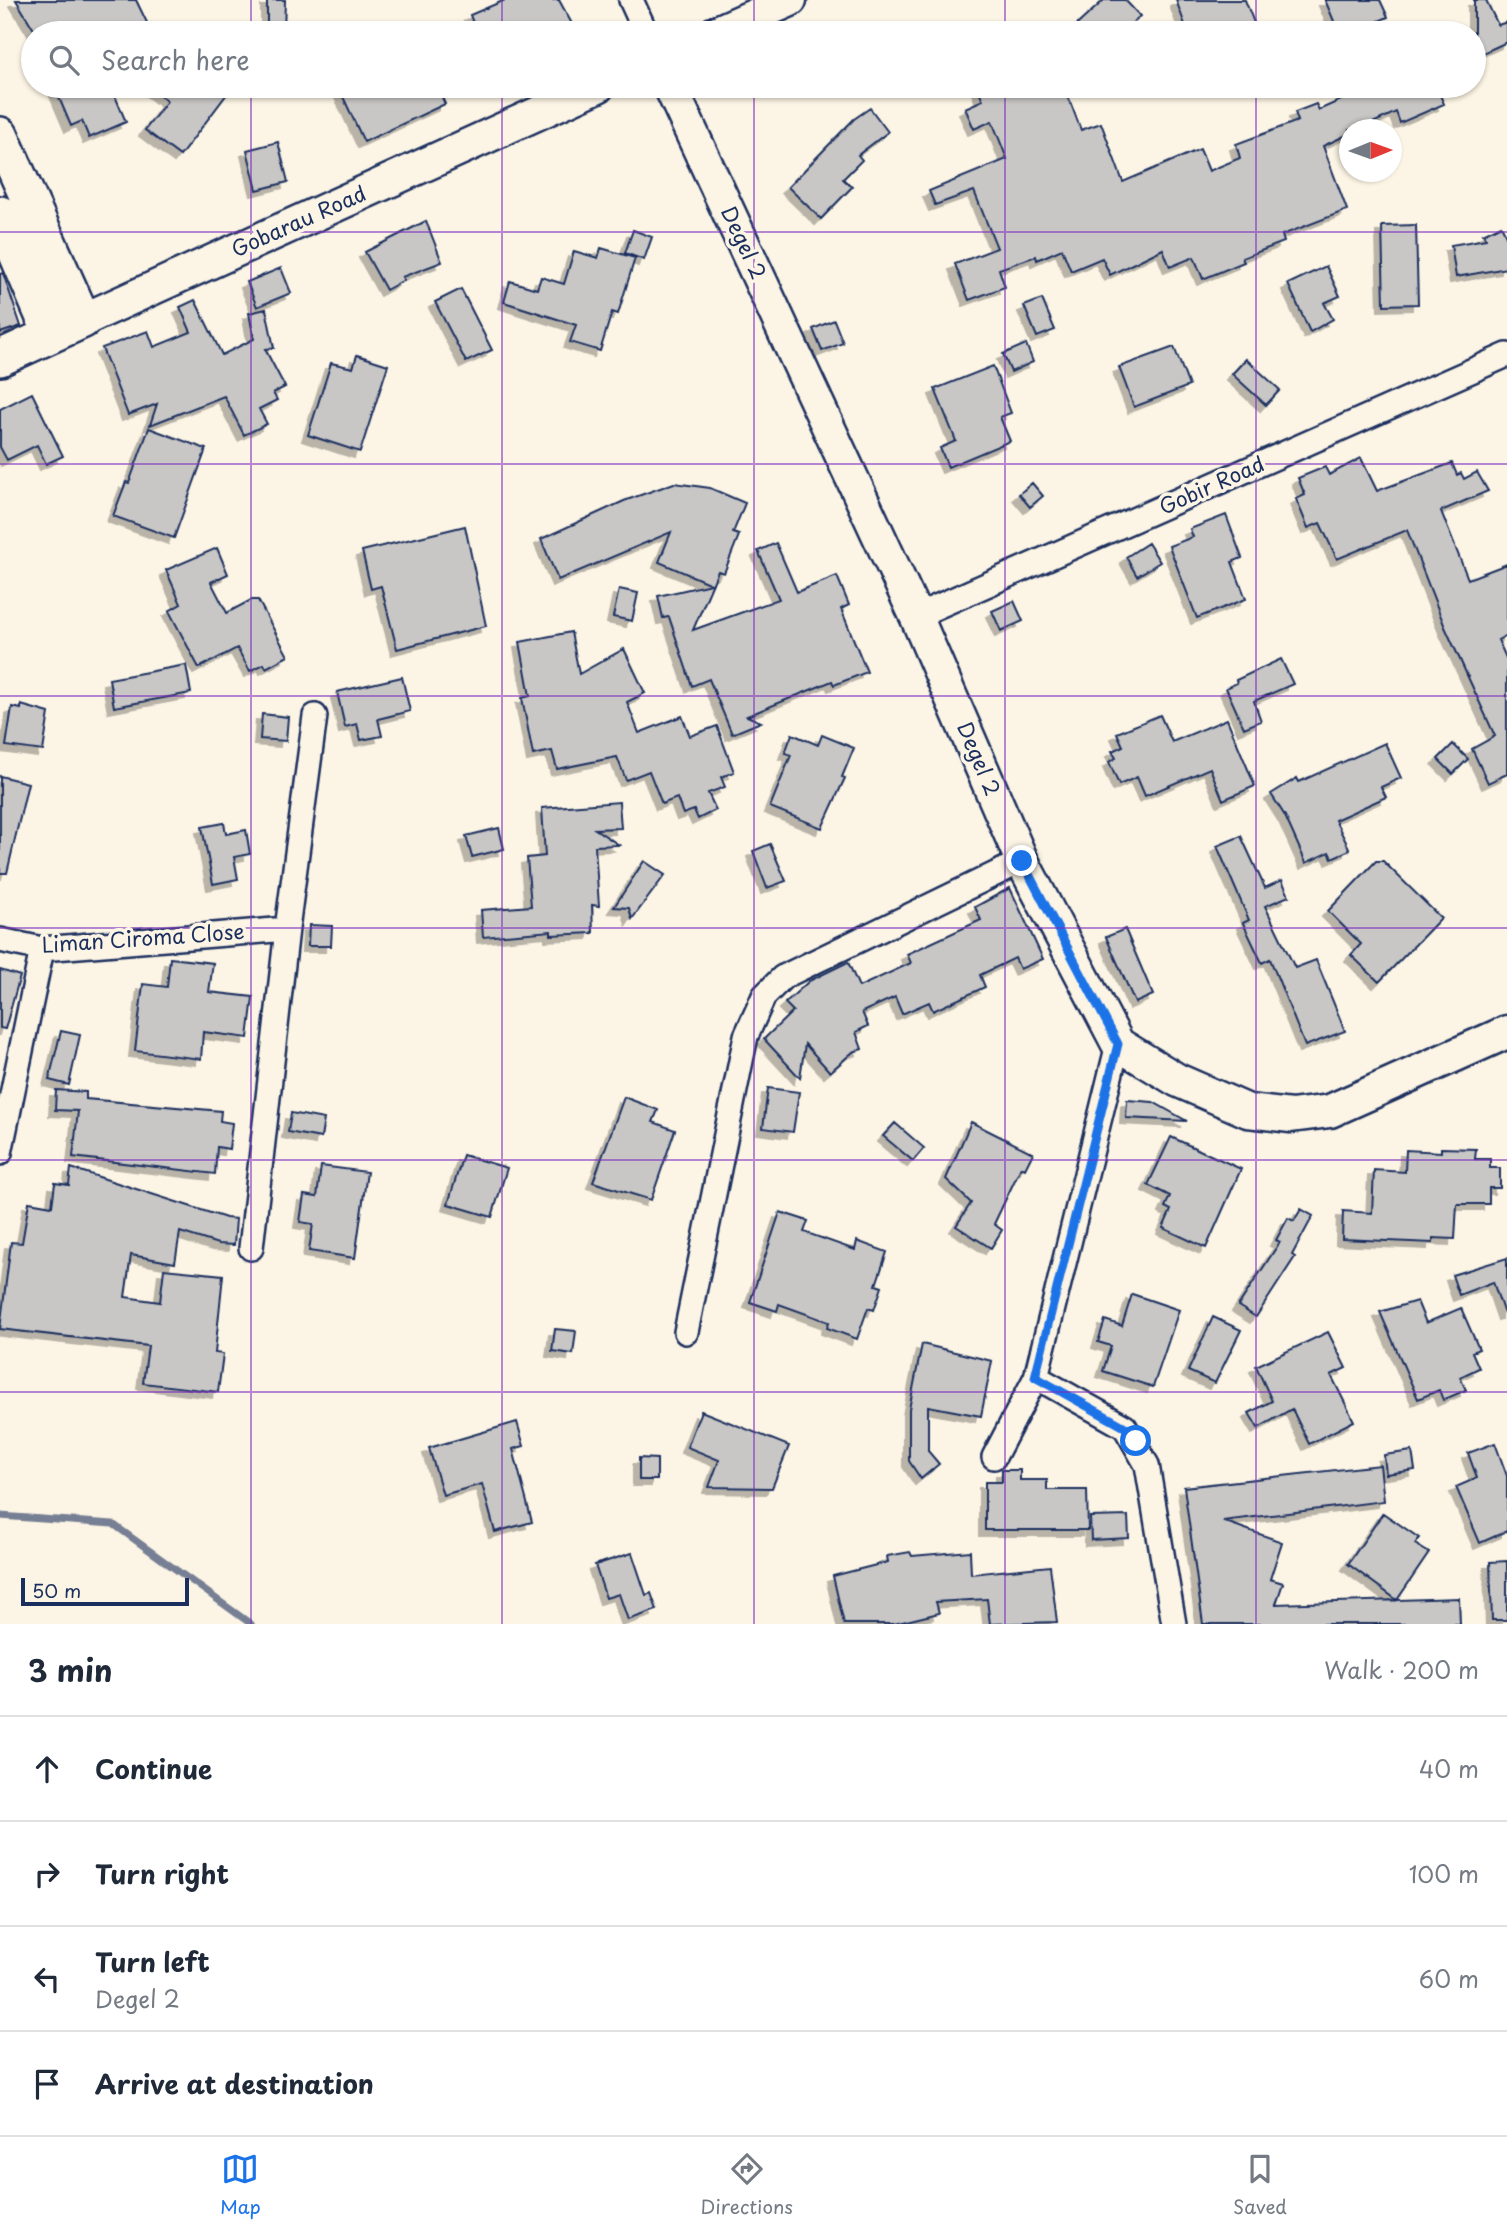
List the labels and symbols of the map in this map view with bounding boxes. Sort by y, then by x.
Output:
north arrow [1339,119,1402,182]
street label: Gobarau Road [226,176,371,264]
street label: Degel 2 [714,200,776,284]
street label: Gobir Road [1153,447,1269,522]
street label: Degel 2 [950,716,1010,800]
route end [1006,845,1037,876]
street label: Liman Ciroma Close [40,914,245,960]
route start [1120,1425,1151,1456]
scale bar [21,1575,189,1607]

